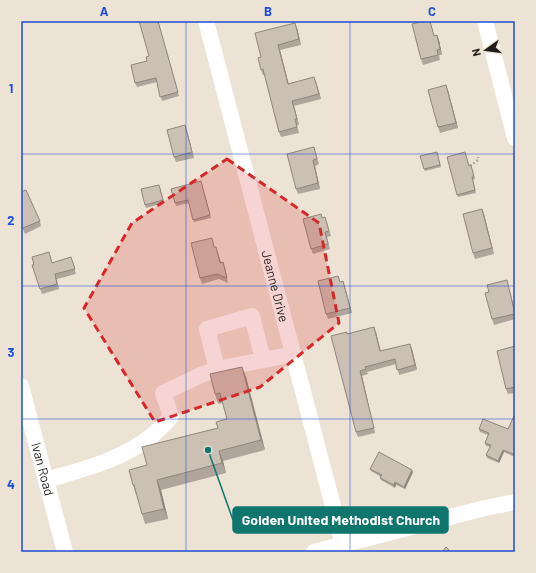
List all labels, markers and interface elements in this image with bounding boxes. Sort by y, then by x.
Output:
text: A [100,3,109,19]
text: B [264,3,272,19]
text: C [428,3,436,19]
north arrow [466,30,506,70]
text: N [469,47,483,58]
text: 1 [9,80,13,96]
text: 2 [7,212,15,228]
street label: Jeanne Drive [258,248,292,324]
text: 3 [7,344,15,360]
street label: Ivan Road [28,441,58,498]
text: 4 [7,476,15,492]
callout: Golden United Methodist Church [233,507,448,533]
text: Golden United Methodist Church [242,511,440,528]

